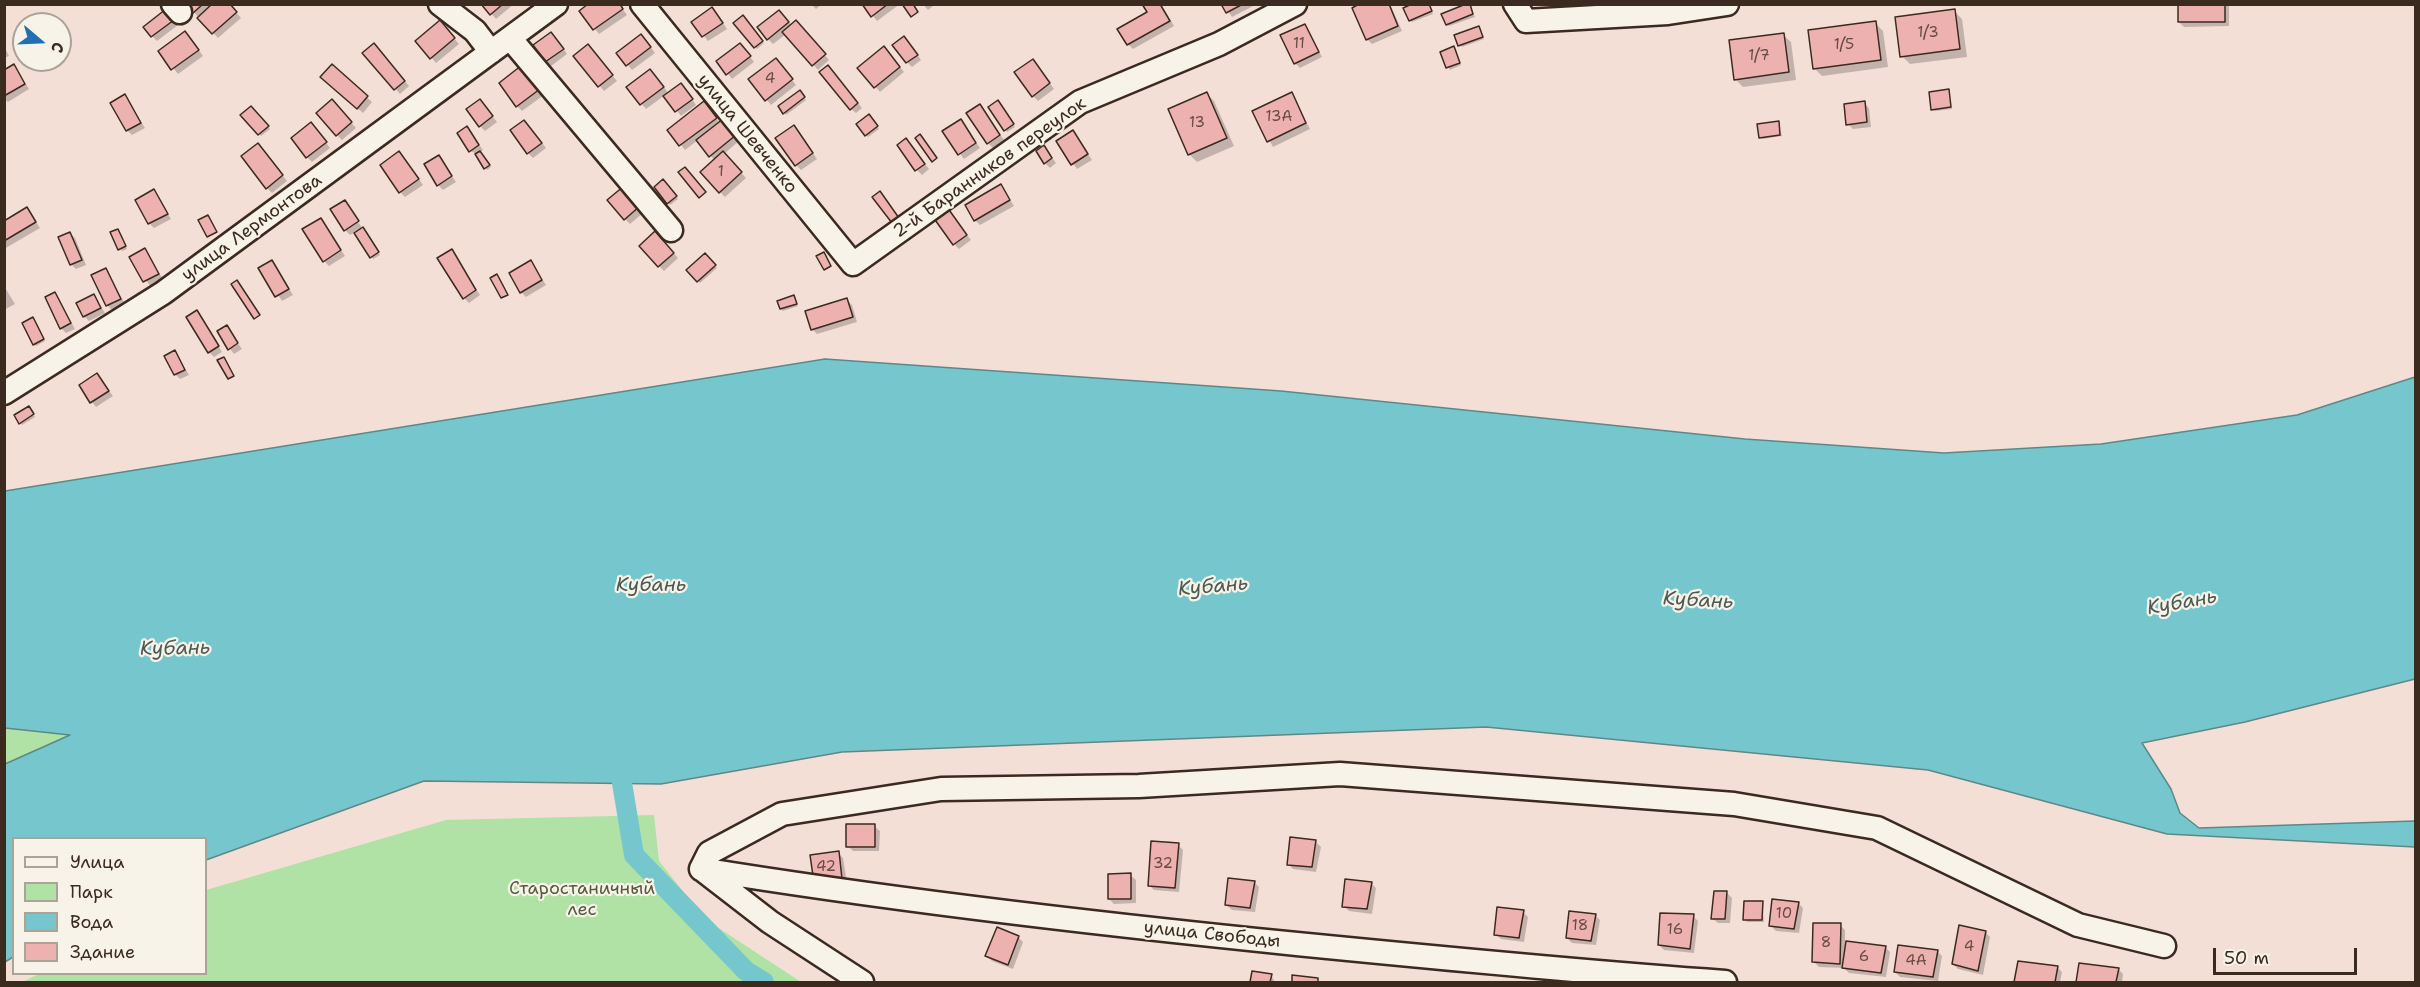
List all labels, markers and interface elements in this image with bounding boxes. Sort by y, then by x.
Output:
north arrow [12,12,72,72]
house number: 1/3 [1917,24,1939,42]
house number: 11 [1293,35,1305,53]
house number: 1/5 [1834,36,1854,54]
text: С [46,39,69,55]
house number: 1/7 [1748,47,1770,65]
street label: улица Шевченко [692,70,802,198]
house number: 4 [765,70,775,88]
street label: 2-й Баранников переулок [889,93,1091,243]
house number: 13А [1266,108,1292,126]
house number: 13 [1189,114,1205,132]
house number: 1 [718,163,724,181]
street label: улица Лермонтова [178,170,326,286]
water label: Кубань [1177,572,1249,602]
water label: Кубань [616,574,686,598]
water label: Кубань [2145,585,2219,621]
water label: Кубань [1662,587,1734,615]
water label: Кубань [140,636,210,662]
legend [12,837,207,975]
text: Улица [70,850,124,874]
house number: 32 [1153,855,1173,873]
house number: 42 [816,858,836,876]
park label: Старостаничный лес [509,878,655,920]
text: Парк [70,880,113,904]
house number: 10 [1776,905,1792,923]
text: Вода [70,910,113,934]
street label: улица Свободы [1143,917,1281,953]
house number: 18 [1572,917,1588,935]
house number: 16 [1667,921,1683,939]
house number: 8 [1821,934,1831,952]
scale bar [2216,936,2360,974]
house number: 4 [1964,938,1974,956]
text: Здание [70,940,135,964]
text: 50 m [2224,946,2269,970]
house number: 6 [1859,948,1869,966]
house number: 4А [1905,952,1927,970]

